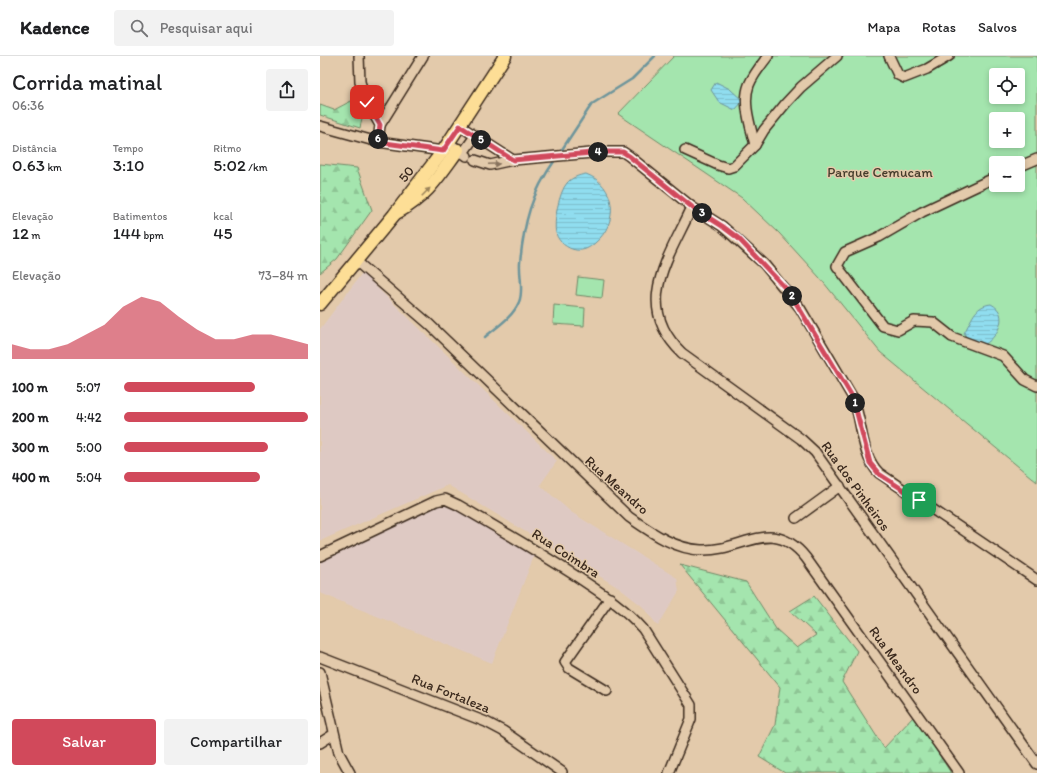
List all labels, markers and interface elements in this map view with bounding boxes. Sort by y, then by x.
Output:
search box [114,10,394,46]
text: Kadence [20,16,90,39]
icon: search [128,17,150,39]
text: Pesquisar aqui [160,19,252,37]
text: Mapa [868,19,900,36]
text: Rotas [922,19,956,36]
text: Salvos [978,19,1017,36]
map controls [989,68,1025,192]
button: locate [989,68,1025,104]
text: Corrida matinal [12,69,162,96]
button: share [266,69,308,111]
pin [350,85,384,119]
icon: check [356,91,378,113]
text: 06:36 [12,98,44,113]
button: + [989,112,1025,148]
pin: 6 [368,129,388,149]
pin: 5 [471,130,491,150]
text: 6 [375,132,381,145]
text: 5 [478,133,484,146]
text: Distância [12,142,57,155]
text: Tempo [113,142,143,155]
text: Ritmo [213,142,241,155]
pin: 4 [588,142,608,162]
text: 4 [595,145,601,158]
text: 0.63 [12,155,45,175]
text: 3:10 [113,155,144,175]
text: 5:02 [213,155,246,175]
button: − [989,156,1025,192]
text: km [45,161,62,174]
text: /km [246,161,268,174]
one-way arrow [488,161,500,168]
street label: 50 [395,163,418,186]
park label: Parque Cemucam [827,164,933,181]
one-way arrow [421,188,431,197]
pin: 3 [692,203,712,223]
text: 3 [699,206,705,219]
text: Elevação [12,210,53,223]
text: Batimentos [113,210,167,223]
text: kcal [213,210,233,223]
text: 12 [12,223,29,243]
text: 144 [113,223,141,243]
text: 45 [213,223,232,243]
text: m [29,229,41,242]
text: bpm [141,229,164,242]
text: Elevação [12,268,61,283]
text: 73–84 m [258,268,308,283]
pin: 2 [782,286,802,306]
text: 2 [789,289,795,302]
text: 100 m [12,380,48,395]
text: 5:07 [76,380,100,395]
pin: 1 [845,393,865,413]
text: 1 [852,396,858,409]
text: 200 m [12,410,49,425]
text: 4:42 [76,410,102,425]
street label: Rua dos Pinheiros [817,438,894,534]
text: 300 m [12,440,49,455]
text: 5:00 [76,440,102,455]
street label: Rua Meandro [581,452,652,518]
text: 400 m [12,470,50,485]
text: 5:04 [76,470,102,485]
pin [902,483,936,517]
icon: arrive [908,489,930,511]
street label: Rua Coimbra [529,525,603,582]
street label: Rua Meandro [865,623,926,698]
street label: Rua Fortaleza [409,670,493,717]
button: Salvar [12,719,156,765]
button: Compartilhar [164,719,308,765]

